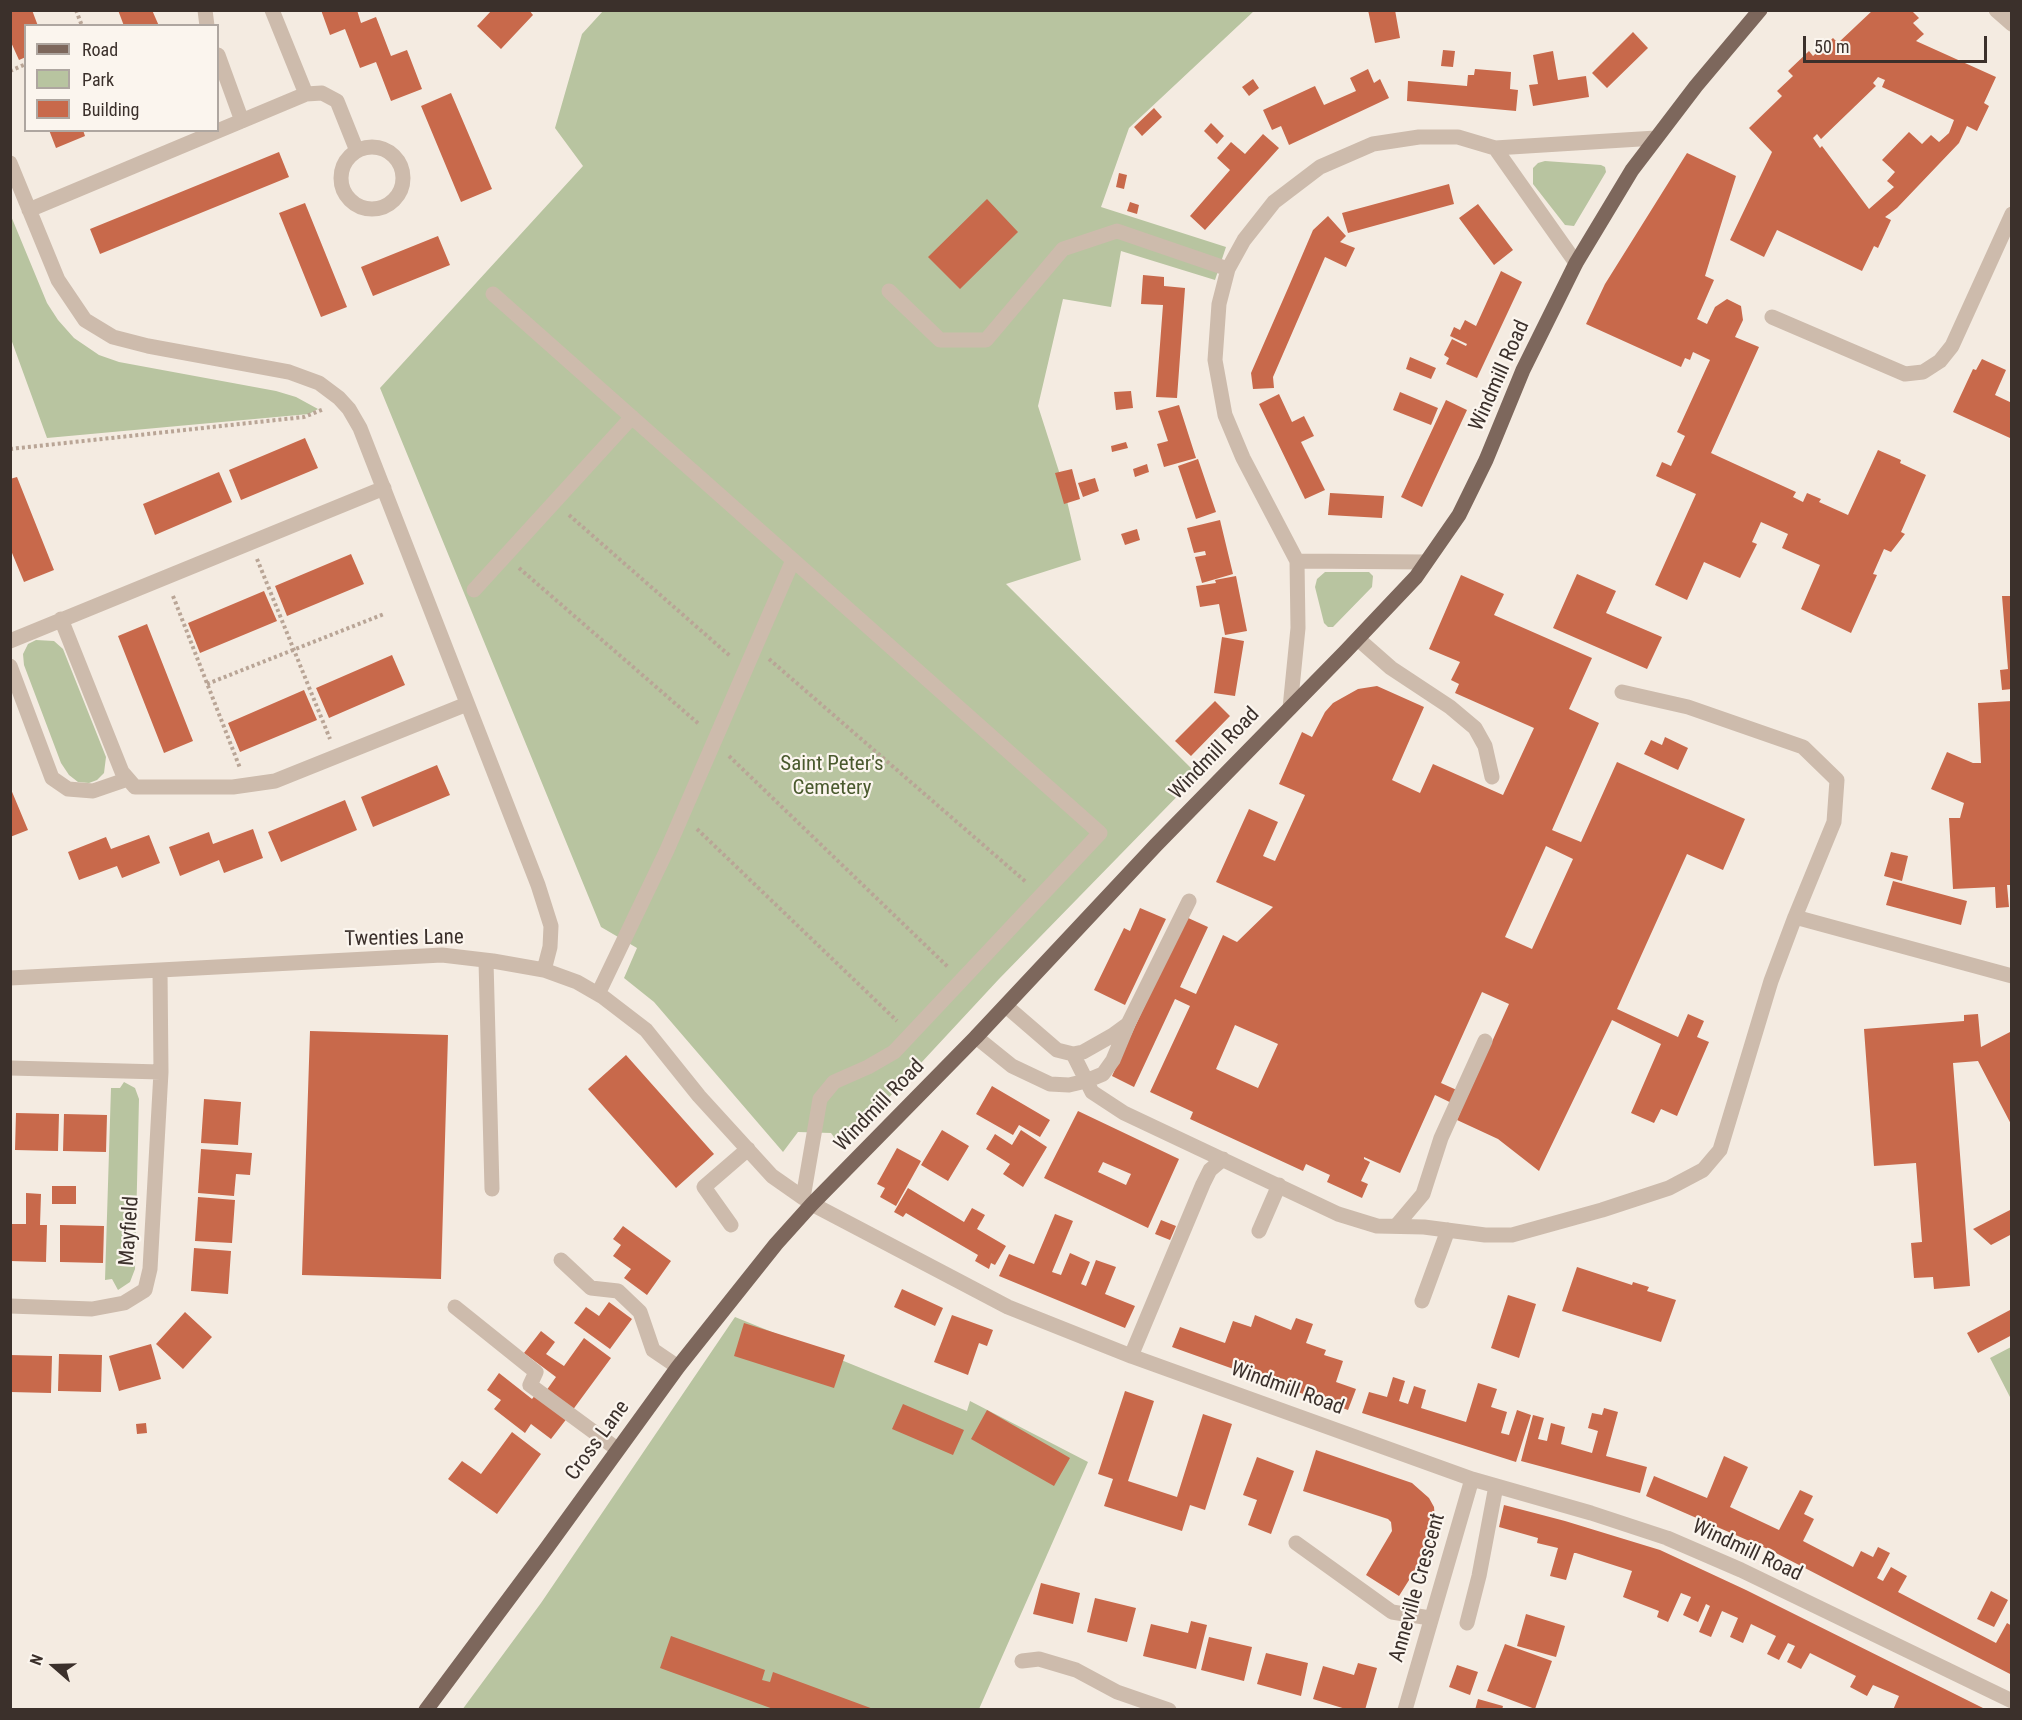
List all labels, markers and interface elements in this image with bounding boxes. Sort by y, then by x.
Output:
legend [24,24,219,132]
scale bar [1806,24,1990,62]
text: 50 m [1814,36,1849,57]
text: Road [82,39,118,60]
text: Park [82,69,114,90]
text: Building [82,99,139,120]
street label: Windmill Road [1464,317,1536,435]
street label: Windmill Road [1165,703,1265,805]
park label: Saint Peter's Cemetery [780,752,884,802]
street label: Twenties Lane [344,925,464,953]
street label: Windmill Road [830,1055,930,1157]
street label: Mayfield [115,1195,145,1267]
street label: Windmill Road [1227,1357,1347,1421]
street label: Cross Lane [561,1396,635,1486]
street label: Anneville Crescent [1385,1511,1451,1665]
street label: Windmill Road [1688,1515,1806,1587]
north arrow [24,1636,84,1696]
text: N [26,1652,47,1668]

